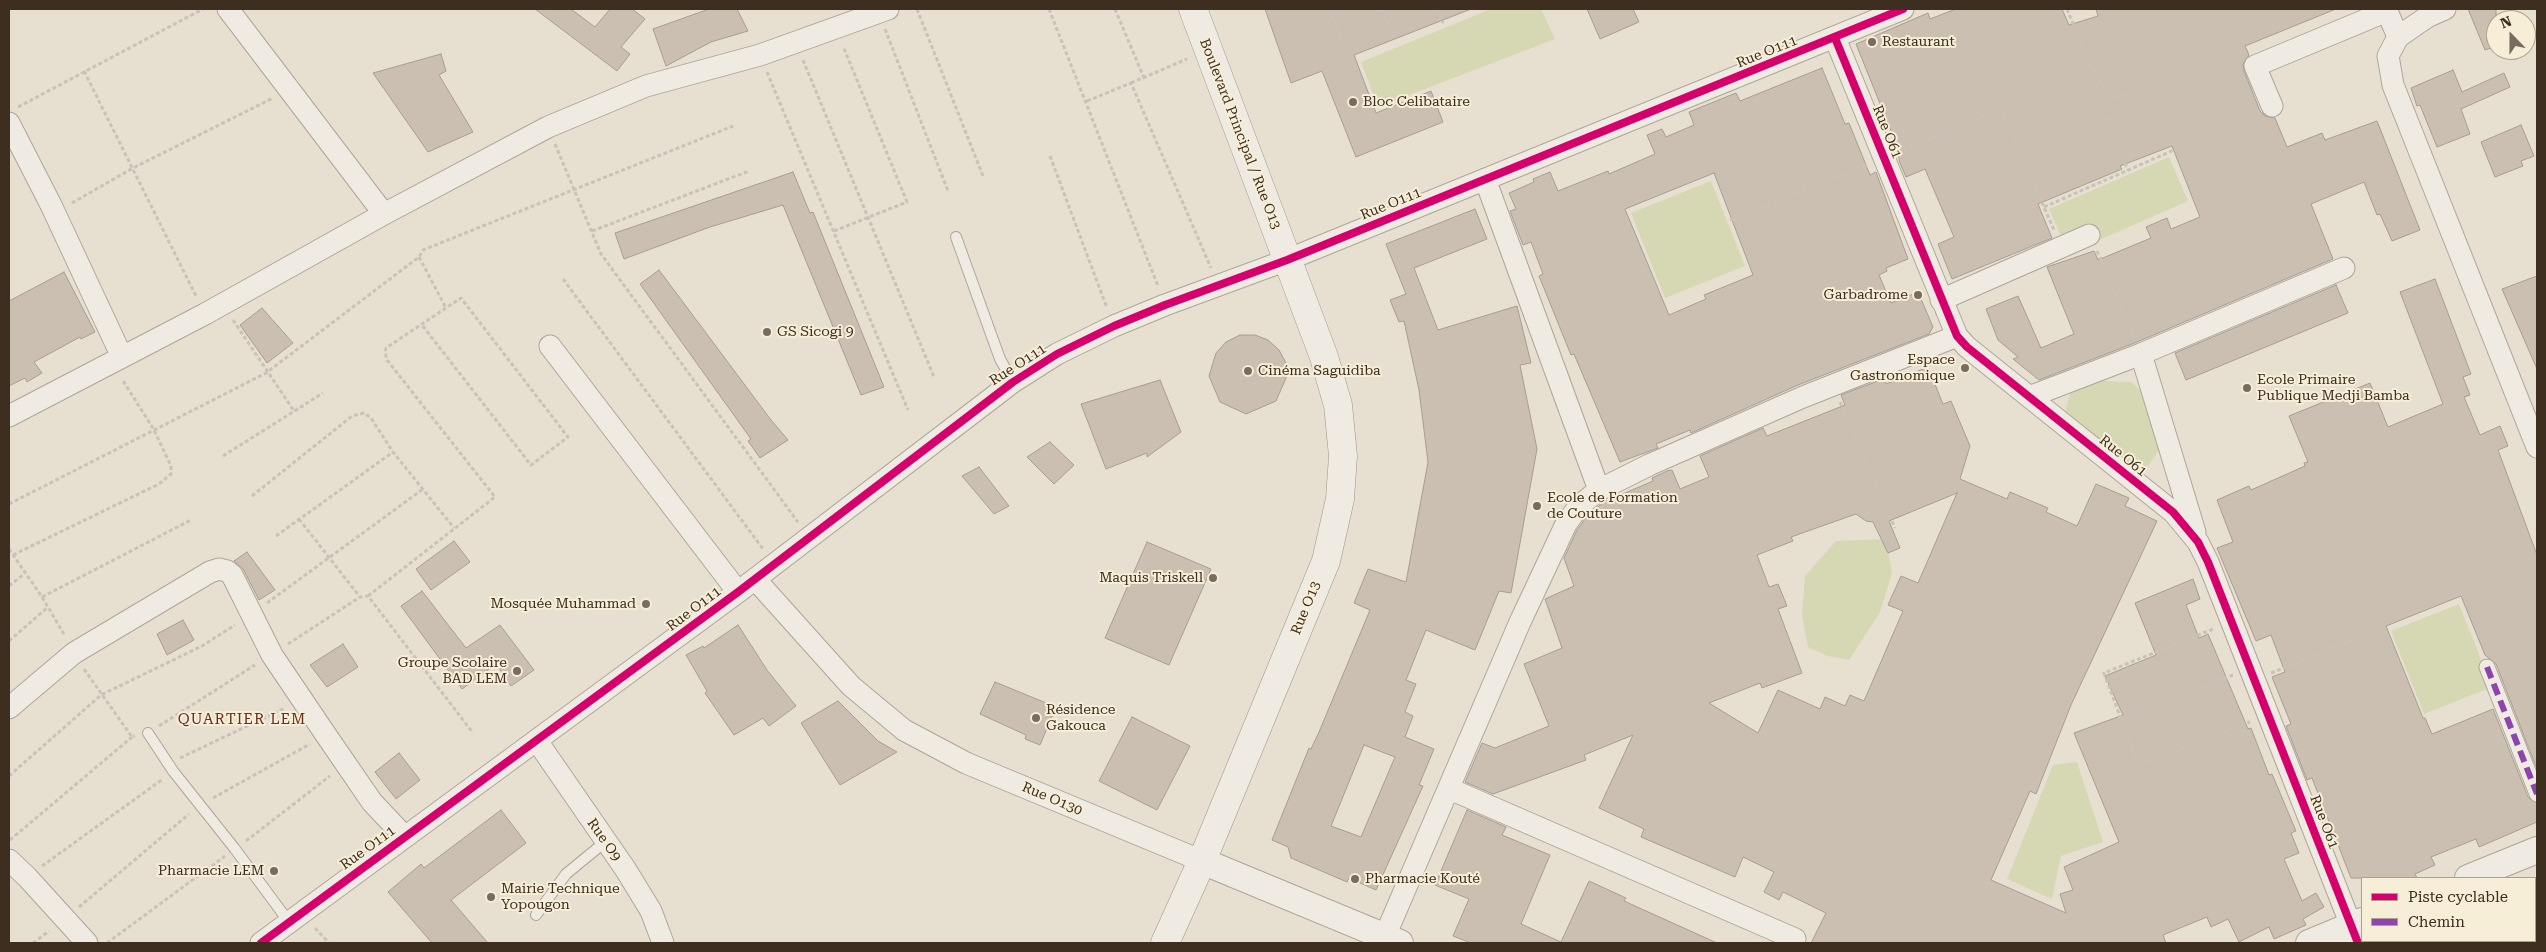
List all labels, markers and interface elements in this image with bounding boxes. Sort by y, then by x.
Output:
north arrow [2486,10,2536,60]
text: N [2498,13,2514,31]
street label: Rue O111 [1734,32,1800,72]
place label: Restaurant [1882,34,1955,50]
street label: Boulevard Principal / Rue O13 [1196,36,1284,232]
marker: Restaurant [1866,36,1878,48]
place label: Bloc Celibataire [1363,94,1470,110]
marker: Bloc Celibataire [1347,96,1359,108]
street label: Rue O61 [1869,103,1905,161]
street label: Rue O111 [1358,184,1424,224]
place label: Garbadrome [1824,287,1908,303]
marker: Garbadrome [1912,289,1924,301]
place label: GS Sicogi 9 [777,324,853,340]
marker: GS Sicogi 9 [761,326,773,338]
street label: Rue O111 [987,341,1049,389]
place label: Espace Gastronomique [1850,352,1955,384]
marker: Espace Gastronomique [1959,362,1971,374]
place label: Cinéma Saguidiba [1258,363,1381,379]
marker: Cinéma Saguidiba [1242,365,1254,377]
place label: Ecole Primaire Publique Medji Bamba [2257,372,2410,404]
marker: Ecole Primaire Publique Medji Bamba [2241,382,2253,394]
street label: Rue O61 [2096,432,2150,480]
place label: Ecole de Formation de Couture [1547,490,1678,522]
marker: Ecole de Formation de Couture [1531,500,1543,512]
place label: Maquis Triskell [1099,570,1203,586]
marker: Maquis Triskell [1207,572,1219,584]
street label: Rue O13 [1288,579,1324,637]
street label: Rue O111 [663,583,725,635]
place label: Mosquée Muhammad [490,596,636,612]
marker: Mosquée Muhammad [640,598,652,610]
place label: Groupe Scolaire BAD LEM [398,655,507,688]
marker: Groupe Scolaire BAD LEM [511,665,523,677]
place label: Résidence Gakouca [1046,702,1116,734]
district label: QUARTIER LEM [176,711,308,729]
marker: Résidence Gakouca [1030,712,1042,724]
street label: Rue O130 [1019,779,1085,819]
street label: Rue O61 [2306,793,2342,851]
street label: Rue O9 [583,815,625,865]
street label: Rue O111 [337,822,399,874]
place label: Pharmacie LEM [158,863,264,879]
marker: Pharmacie LEM [268,865,280,877]
place label: Pharmacie Kouté [1365,871,1480,887]
marker: Pharmacie Kouté [1349,873,1361,885]
legend [2361,877,2536,942]
place label: Mairie Technique Yopougon [501,881,620,914]
text: Piste cyclable [2408,888,2508,906]
marker: Mairie Technique Yopougon [485,891,497,903]
text: Chemin [2408,913,2465,931]

